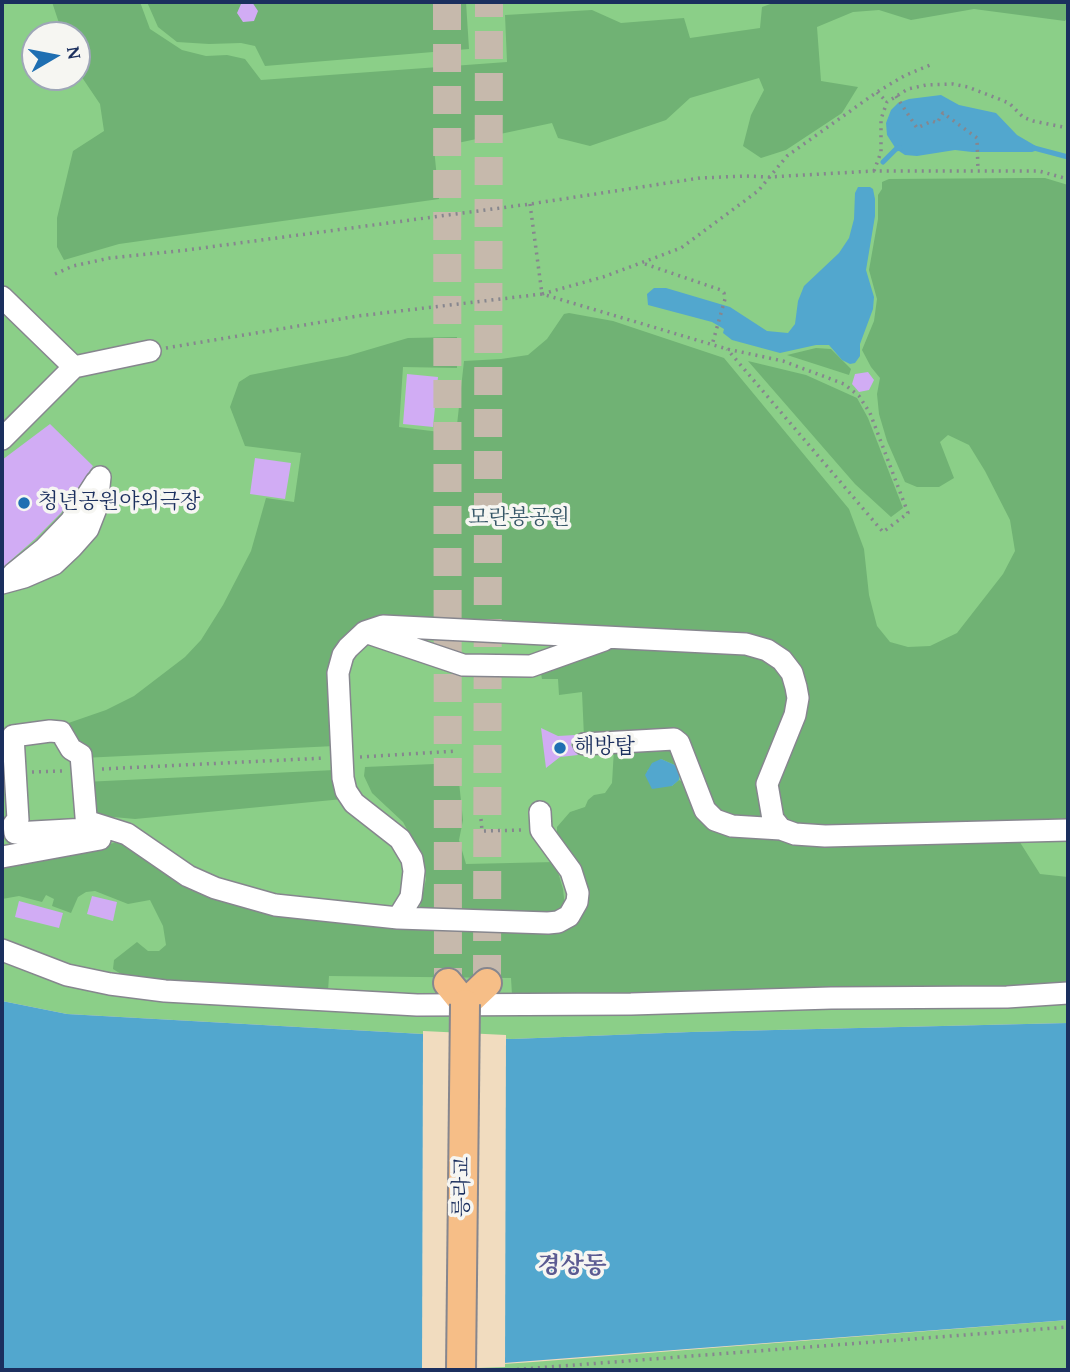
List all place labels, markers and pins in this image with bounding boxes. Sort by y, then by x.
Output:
place label: 청년공원야외극장 [38,490,200,516]
marker: 청년공원야외극장 [16,495,32,511]
place label: 해방탑 [574,735,635,761]
marker: 해방탑 [552,740,568,756]

